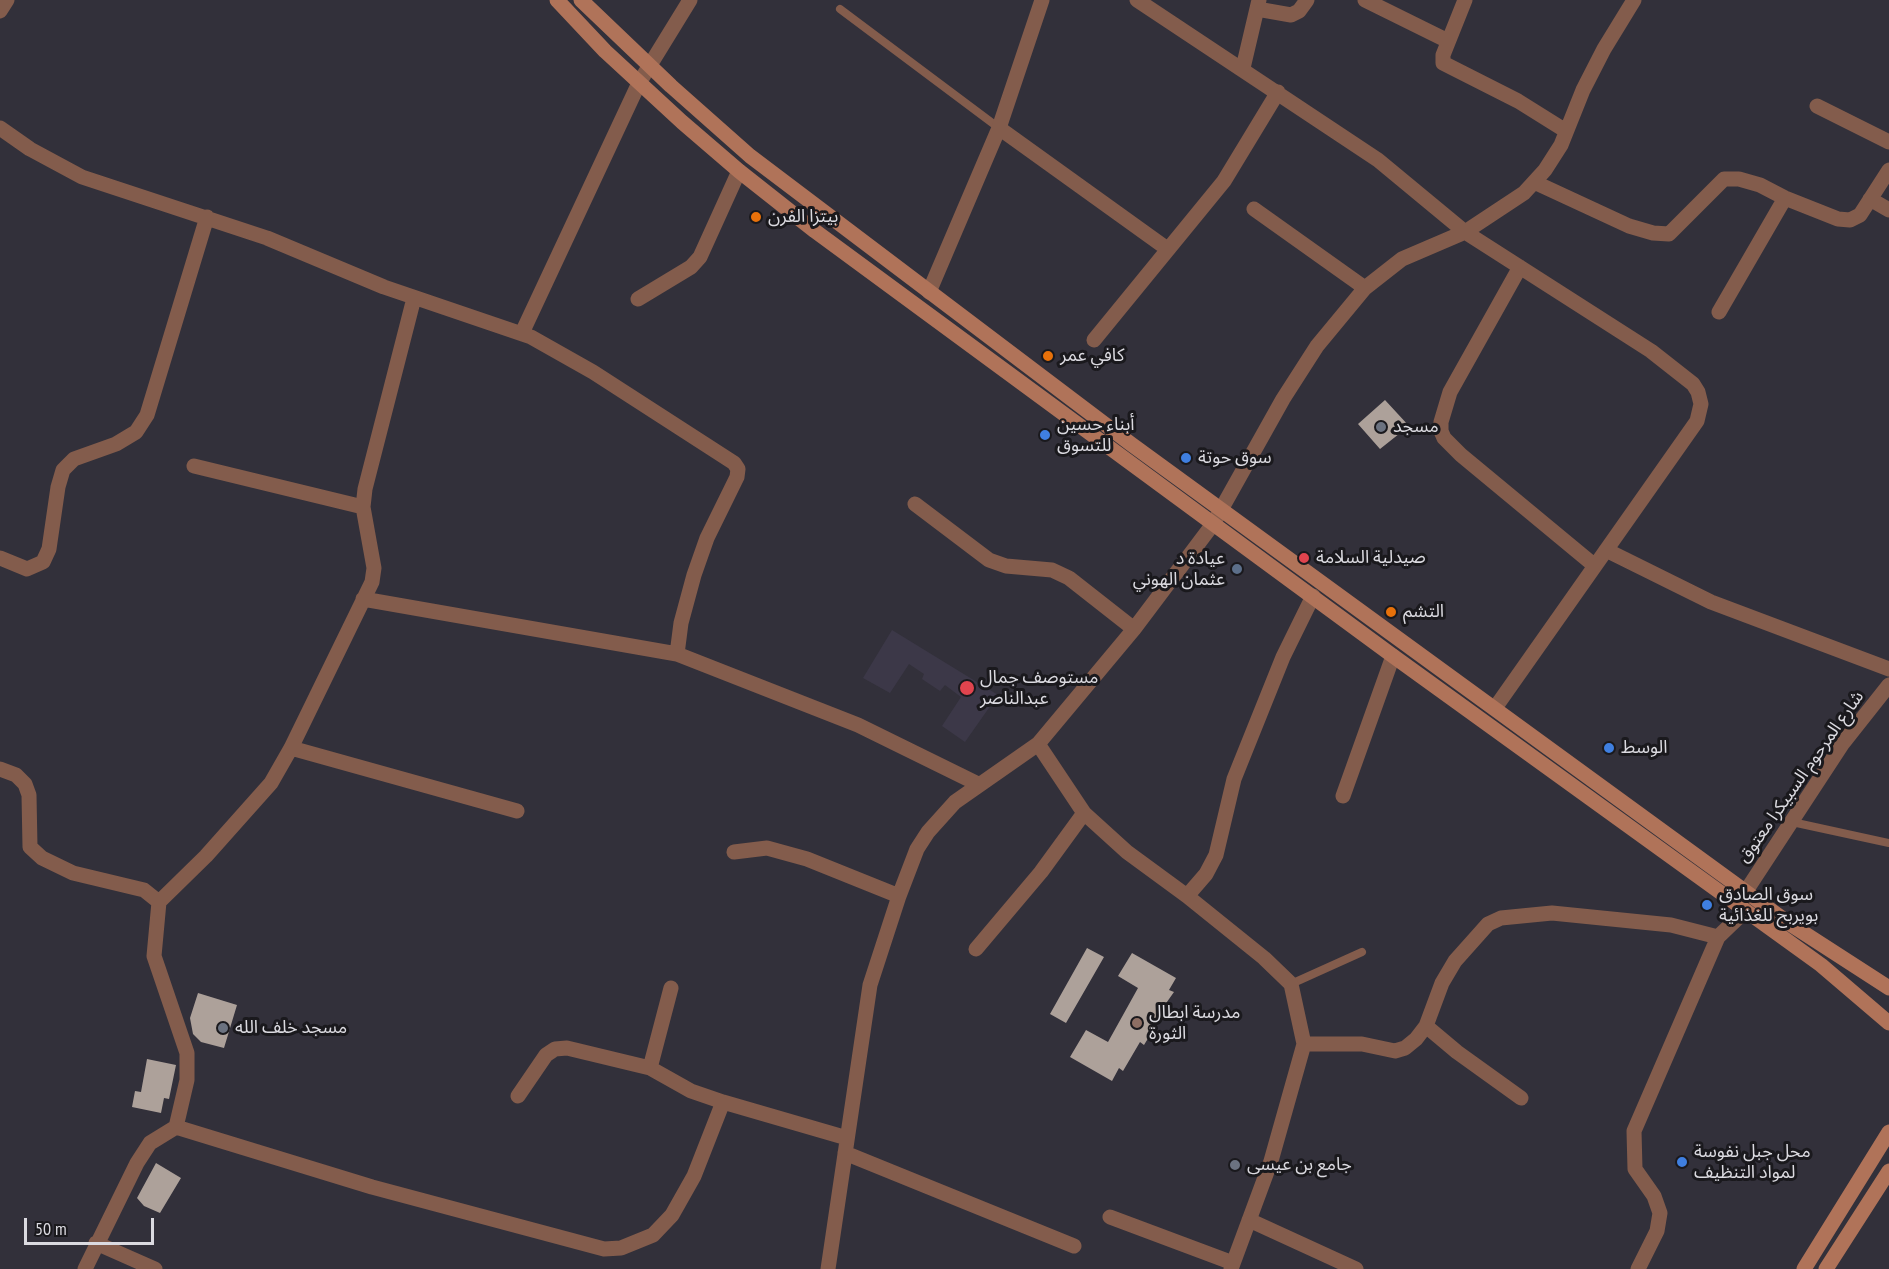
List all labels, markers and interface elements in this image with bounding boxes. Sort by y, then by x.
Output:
place label: بيتزا الفرن [768,206,838,228]
marker: بيتزا الفرن [749,210,763,224]
place label: كافي عمر [1060,345,1124,367]
marker: كافي عمر [1041,349,1055,363]
place label: أبناء حسين للتسوق [1057,414,1134,456]
place label: مسجد [1393,416,1439,438]
marker: مسجد [1374,420,1388,434]
marker: أبناء حسين للتسوق [1038,428,1052,442]
place label: سوق حوتة [1198,447,1272,469]
marker: سوق حوتة [1179,451,1193,465]
place label: صيدلية السلامة [1316,547,1426,569]
place label: عيادة د عثمان الهوني [1133,548,1225,590]
marker: صيدلية السلامة [1297,551,1311,565]
marker: عيادة د عثمان الهوني [1230,562,1244,576]
place label: التشم [1403,601,1444,623]
marker: التشم [1384,605,1398,619]
place label: مستوصف جمال عبدالناصر [980,667,1099,710]
marker: مستوصف جمال عبدالناصر [958,679,976,697]
street label: شارع المرحوم السبيكرا معتوق [1733,687,1869,867]
place label: الوسط [1621,737,1668,759]
marker: الوسط [1602,741,1616,755]
place label: سوق الصادق بويربح للغذائية [1719,884,1818,926]
marker: سوق الصادق بويربح للغذائية [1700,898,1714,912]
place label: مدرسة ابطال الثورة [1149,1002,1240,1044]
marker: مدرسة ابطال الثورة [1130,1016,1144,1030]
place label: مسجد خلف الله [235,1017,347,1039]
marker: مسجد خلف الله [216,1021,230,1035]
place label: محل جبل نفوسة لمواد التنظيف [1694,1141,1811,1184]
place label: جامع بن عيسى [1247,1154,1352,1176]
marker: محل جبل نفوسة لمواد التنظيف [1675,1155,1689,1169]
marker: جامع بن عيسى [1228,1158,1242,1172]
scale bar [27,1206,158,1244]
text: 50 m [35,1217,67,1240]

